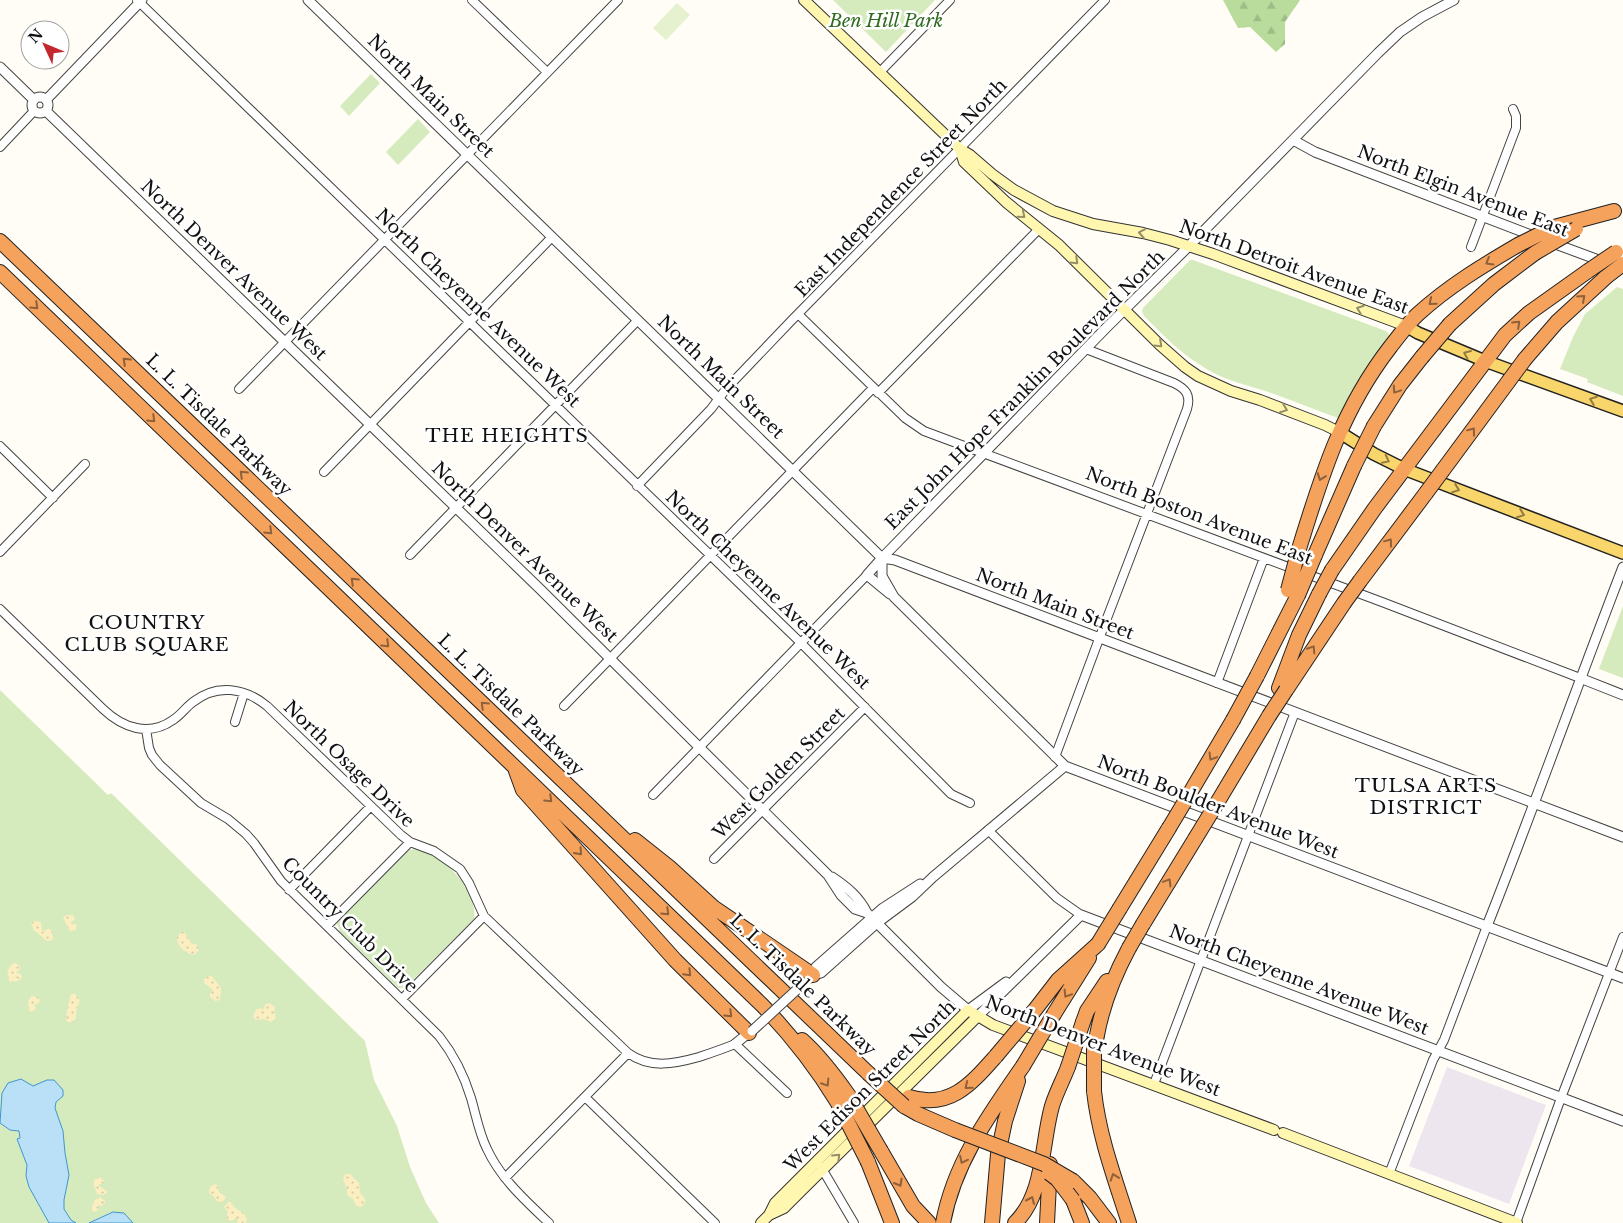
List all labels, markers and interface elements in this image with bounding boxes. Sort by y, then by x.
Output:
park label: Ben Hill Park [828,10,943,32]
north arrow [20,20,70,70]
text: N [25,25,47,47]
street label: North Main Street [363,30,499,162]
street label: East Independence Street North [791,74,1011,302]
street label: North Elgin Avenue East [1354,140,1572,242]
street label: North Denver Avenue West [136,175,332,365]
street label: North Cheyenne Avenue West [371,204,585,412]
one-way arrow [1017,210,1026,219]
street label: North Detroit Avenue East [1176,215,1412,319]
one-way arrow [1137,228,1146,238]
street label: East John Hope Franklin Boulevard North [881,246,1169,534]
one-way arrow [1070,255,1079,264]
one-way arrow [1485,256,1494,266]
one-way arrow [1576,295,1585,304]
one-way arrow [1429,296,1438,304]
one-way arrow [29,300,38,309]
one-way arrow [1357,305,1365,315]
street label: North Main Street [653,311,789,443]
one-way arrow [1511,321,1520,330]
one-way arrow [1154,338,1163,347]
street label: L. L. Tisdale Parkway [141,349,297,501]
one-way arrow [1463,350,1472,360]
one-way arrow [122,358,131,367]
one-way arrow [1393,385,1402,394]
one-way arrow [1590,396,1598,406]
one-way arrow [1279,403,1287,413]
one-way arrow [146,413,155,422]
district label: THE HEIGHTS [425,424,589,447]
one-way arrow [1466,428,1474,437]
one-way arrow [1381,454,1390,464]
street label: North Denver Avenue West [427,457,623,647]
street label: North Boston Avenue East [1082,462,1316,570]
one-way arrow [240,471,249,480]
one-way arrow [1317,472,1327,481]
one-way arrow [1451,483,1460,493]
street label: North Cheyenne Avenue West [661,486,875,694]
one-way arrow [1516,508,1524,518]
one-way arrow [264,525,273,534]
one-way arrow [1384,539,1392,548]
street label: North Main Street [973,564,1137,644]
one-way arrow [351,578,360,587]
district label: COUNTRY CLUB SQUARE [64,611,230,656]
street label: L. L. Tisdale Parkway [433,629,589,781]
one-way arrow [380,638,389,647]
one-way arrow [1306,646,1315,655]
street label: North Osage Drive [279,696,419,832]
one-way arrow [481,702,490,711]
street label: West Golden Street [708,702,850,844]
street label: North Boulder Avenue West [1094,751,1342,863]
one-way arrow [1208,751,1218,760]
district label: TULSA ARTS DISTRICT [1355,774,1497,819]
one-way arrow [543,793,552,802]
one-way arrow [573,847,582,856]
street label: Country Club Drive [278,853,422,997]
one-way arrow [1162,879,1172,888]
one-way arrow [660,906,669,915]
street label: L. L. Tisdale Parkway [725,909,881,1061]
street label: North Cheyenne Avenue West [1166,920,1432,1040]
one-way arrow [682,967,691,976]
one-way arrow [1063,989,1073,998]
street label: North Denver Avenue West [982,991,1224,1101]
street label: West Edison Street North [779,996,960,1177]
one-way arrow [724,1008,733,1017]
one-way arrow [820,1078,829,1087]
one-way arrow [965,1080,974,1089]
one-way arrow [832,1153,841,1162]
one-way arrow [959,1155,970,1164]
one-way arrow [1110,1173,1120,1181]
one-way arrow [893,1178,903,1187]
one-way arrow [1024,1196,1035,1205]

